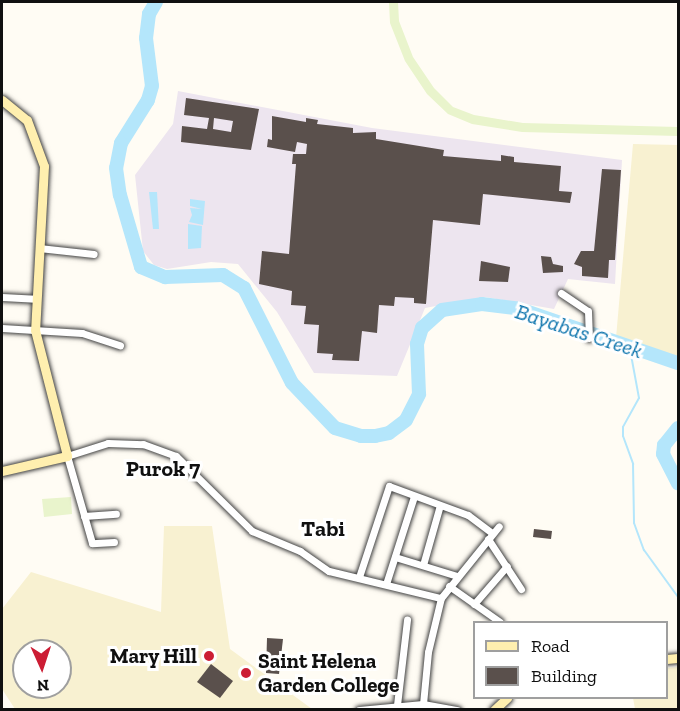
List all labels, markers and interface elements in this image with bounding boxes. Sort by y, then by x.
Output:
water label: Bayabas Creek [512,298,646,364]
district label: Purok 7 [126,456,200,482]
district label: Tabi [301,516,345,542]
legend [473,621,668,699]
text: Road [531,635,570,657]
north arrow [12,639,72,699]
place label: Mary Hill [109,643,197,669]
place label: Saint Helena Garden College [258,648,399,698]
marker: Mary Hill [202,649,216,663]
text: Building [531,665,597,687]
marker: Saint Helena Garden College [239,666,253,680]
text: N [36,676,49,695]

